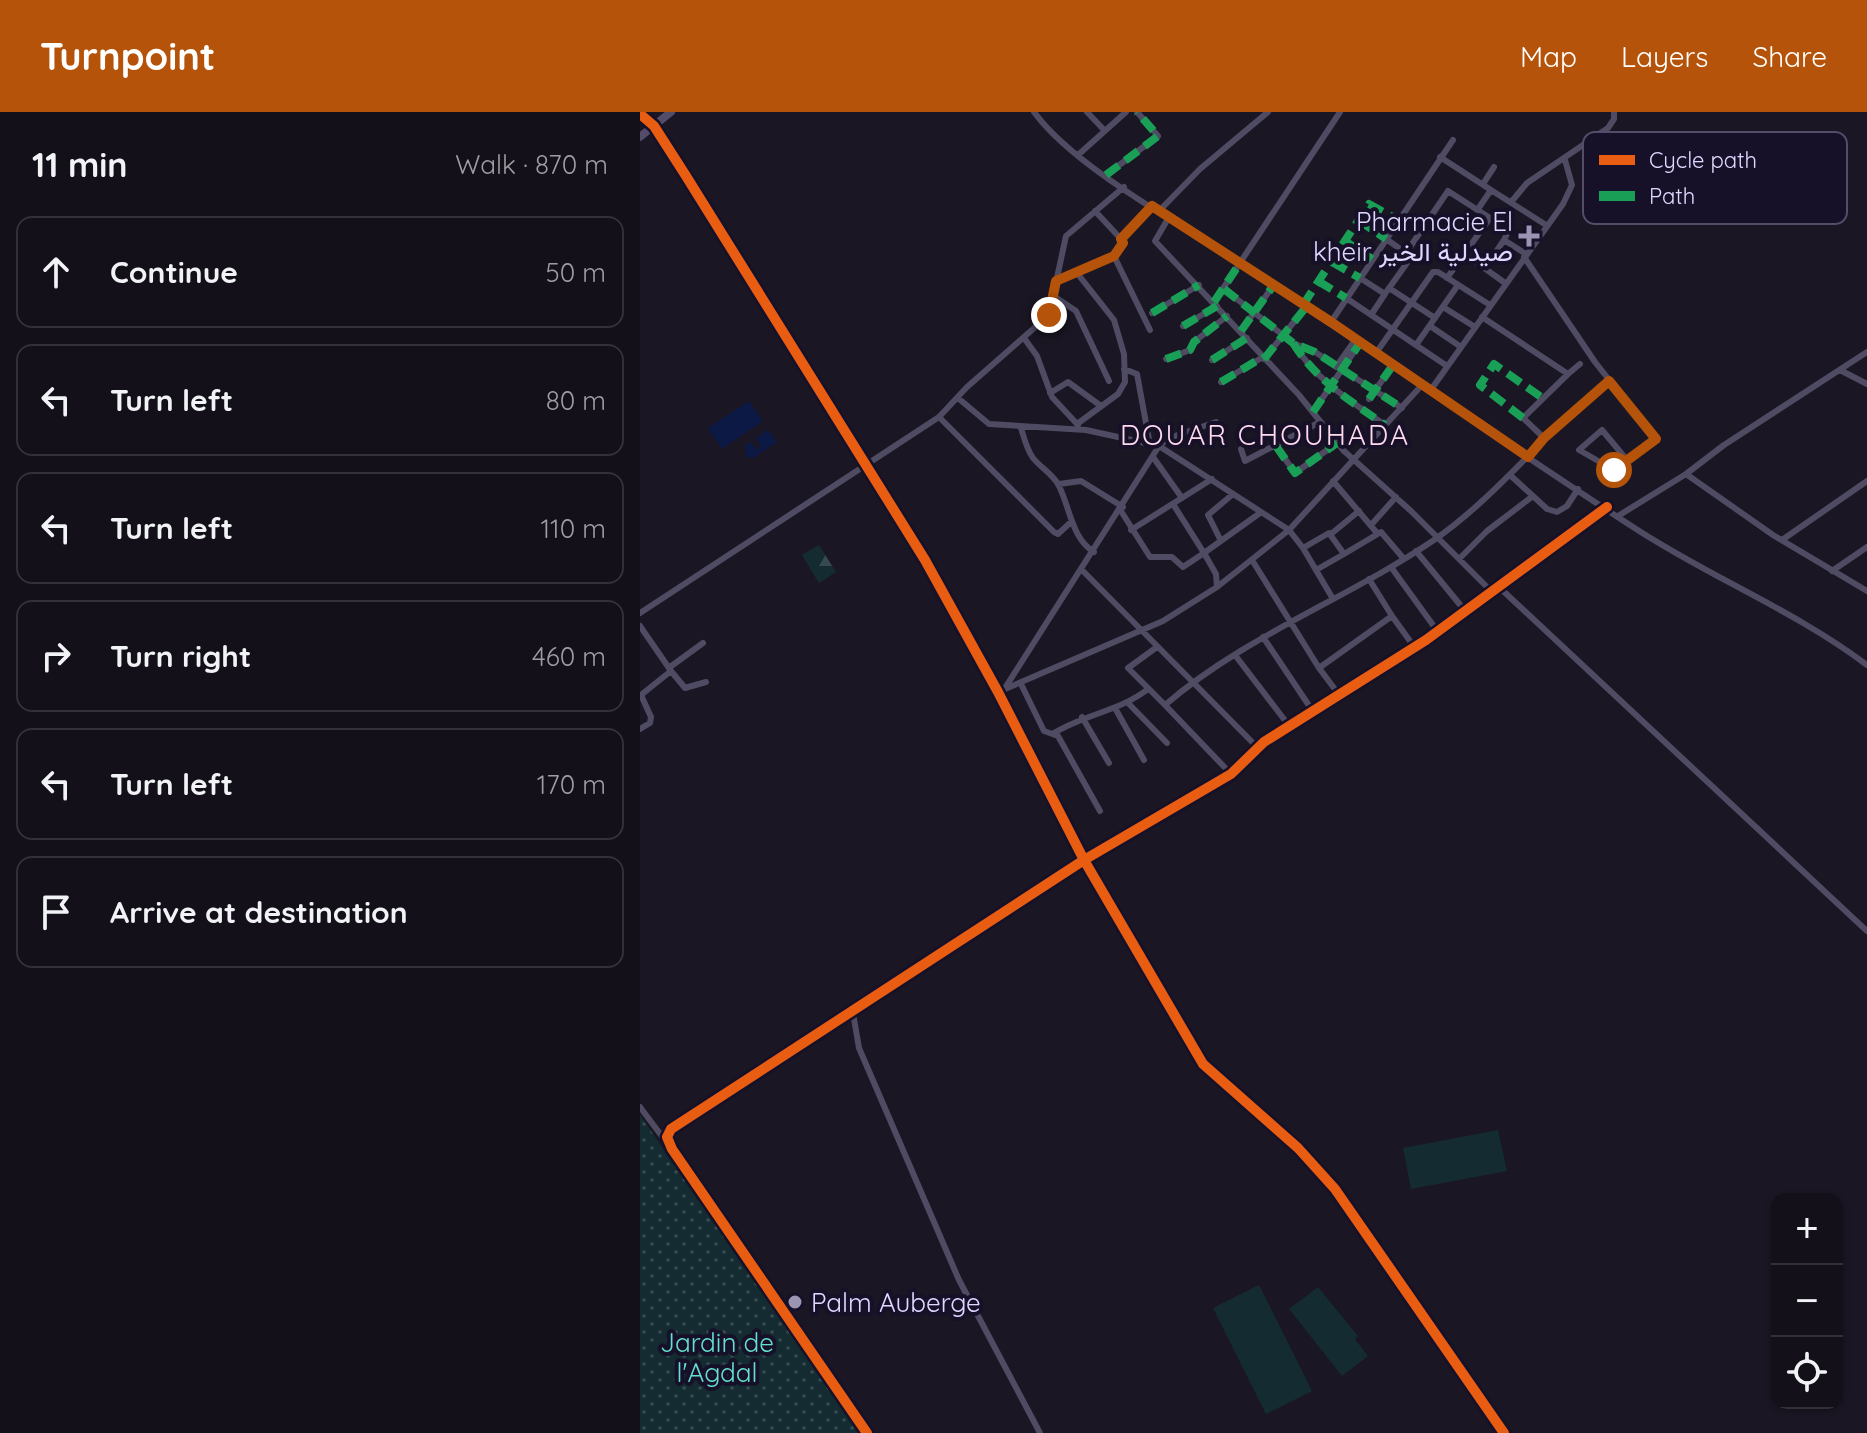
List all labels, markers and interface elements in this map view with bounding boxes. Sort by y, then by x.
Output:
text: Turnpoint [40,32,215,80]
text: Map [1520,39,1577,74]
text: Layers [1621,39,1708,74]
text: Share [1752,39,1827,74]
legend [1583,132,1847,224]
text: 11 min [32,143,128,186]
text: Cycle path [1649,146,1757,174]
text: Walk · 870 m [455,148,608,181]
text: Path [1649,182,1695,210]
place label: Pharmacie El kheir صيدلية الخير [1313,205,1513,268]
marker: Pharmacie El kheir صيدلية الخير [1520,227,1538,245]
icon: ahead [34,250,78,294]
text: Continue [110,253,238,291]
text: 50 m [546,256,606,289]
route end [1031,297,1067,333]
icon: left [34,378,78,422]
text: Turn left [110,381,233,419]
text: 80 m [546,384,606,417]
district label: DOUAR CHOUHADA [1120,417,1410,452]
route start [1596,452,1632,488]
icon: left [34,506,78,550]
text: Turn left [110,509,233,547]
text: 110 m [540,512,606,545]
icon: right [34,634,78,678]
text: Turn right [110,637,251,675]
text: 460 m [532,640,606,673]
icon: left [34,762,78,806]
text: Turn left [110,765,233,803]
text: 170 m [537,768,606,801]
icon: arrive [34,890,78,934]
text: Arrive at destination [110,893,408,931]
map controls [1771,1193,1843,1409]
button: + [1771,1193,1843,1265]
button: − [1771,1265,1843,1337]
place label: Palm Auberge [811,1286,981,1319]
marker: Palm Auberge [786,1293,804,1311]
park label: Jardin de l'Agdal [660,1326,774,1389]
button: locate [1771,1337,1843,1409]

